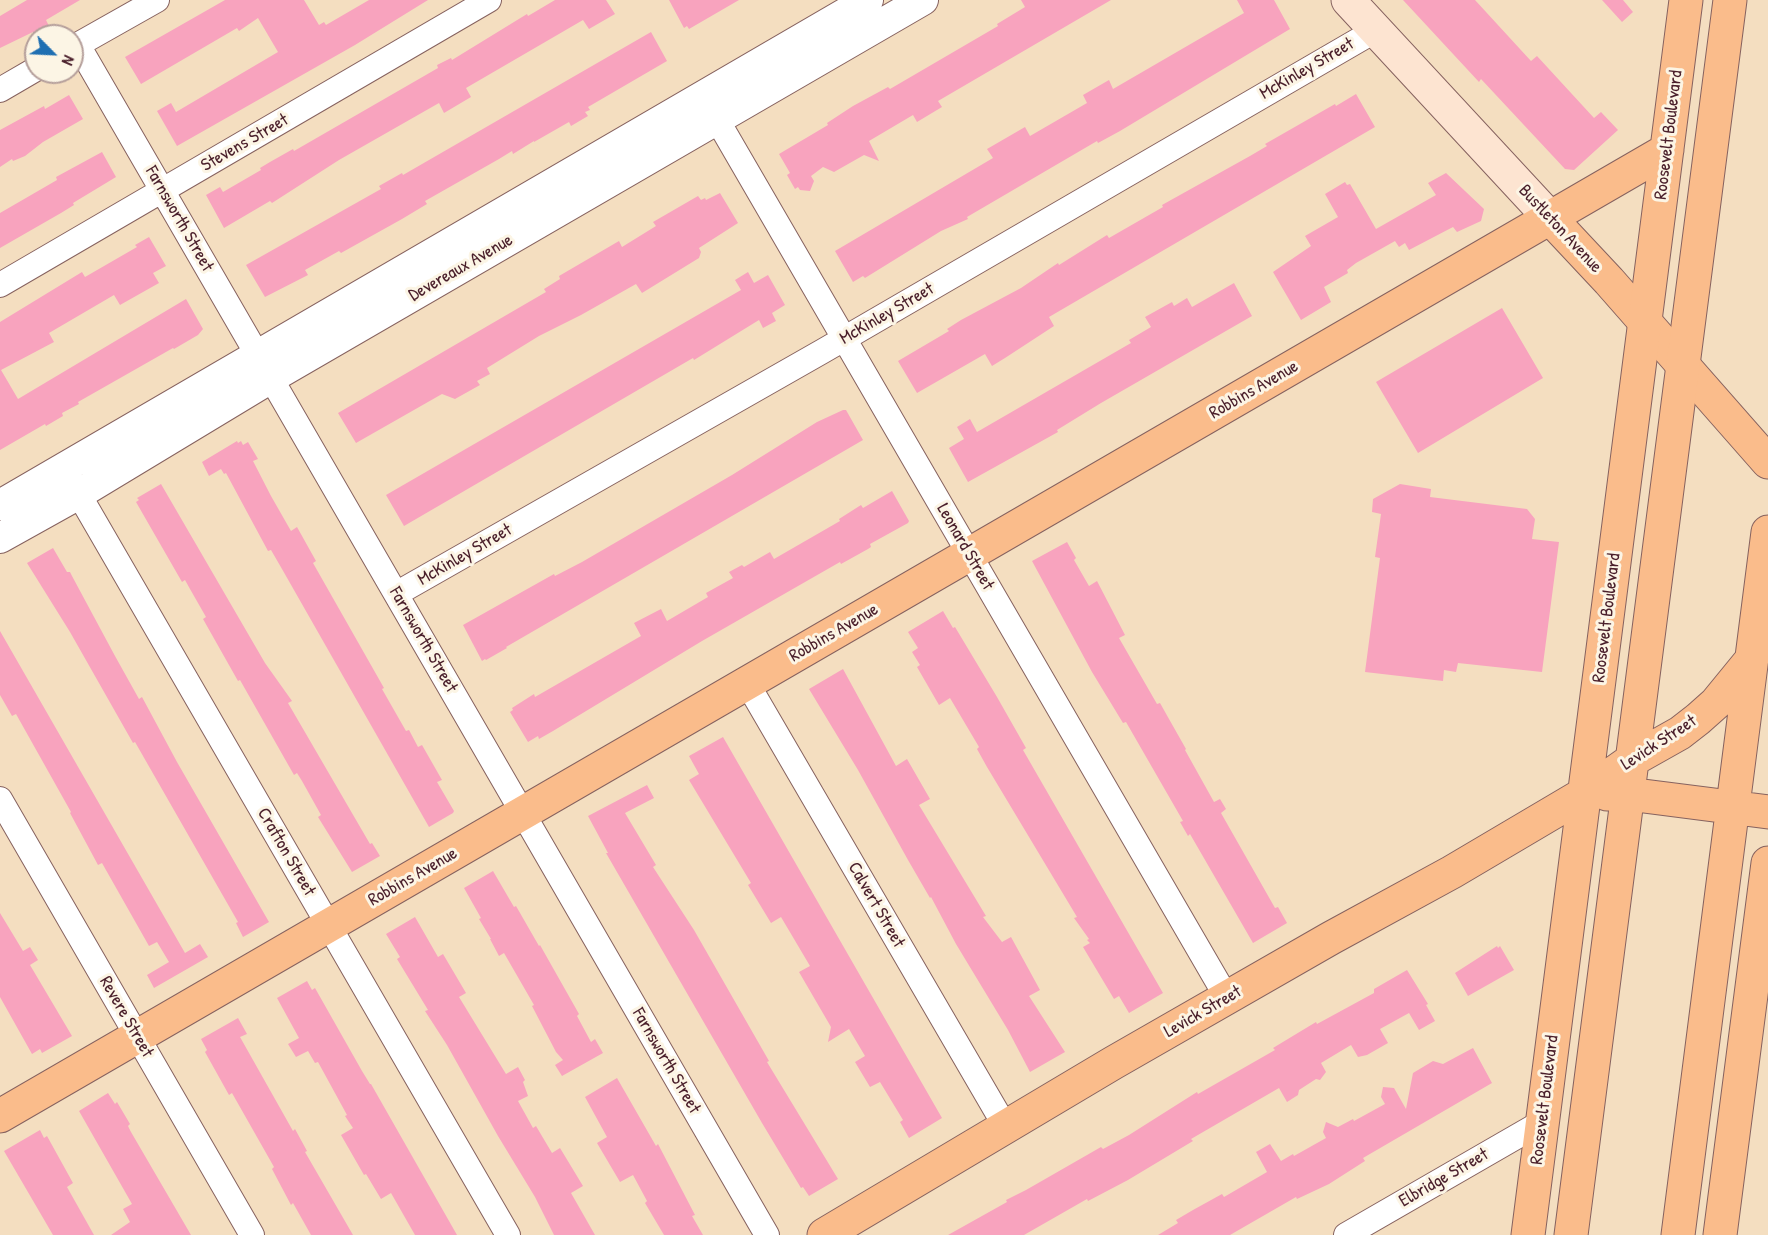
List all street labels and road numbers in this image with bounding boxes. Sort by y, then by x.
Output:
street label: McKinley Street [1256,33,1358,105]
street label: Roosevelt Boulevard [1650,69,1688,201]
street label: Stevens Street [198,109,292,177]
street label: Farnsworth Street [140,162,218,276]
street label: Bustleton Avenue [1514,180,1606,278]
street label: Devereaux Avenue [405,230,517,306]
street label: McKinley Street [836,278,938,350]
street label: Robbins Avenue [1206,356,1302,424]
street label: Leonard Street [932,500,998,594]
street label: McKinley Street [414,519,516,591]
street label: Roosevelt Boulevard [1588,552,1626,684]
street label: Farnsworth Street [384,583,462,697]
street label: Robbins Avenue [786,599,882,667]
street label: Levick Street [1617,711,1701,775]
street label: Crafton Street [252,804,320,900]
street label: Robbins Avenue [365,843,461,911]
street label: Calvert Street [843,858,909,952]
street label: Revere Street [94,973,158,1061]
street label: Levick Street [1161,981,1245,1043]
street label: Farnsworth Street [627,1004,705,1118]
street label: Roosevelt Boulevard [1526,1034,1564,1166]
street label: Elbridge Street [1396,1144,1492,1212]

